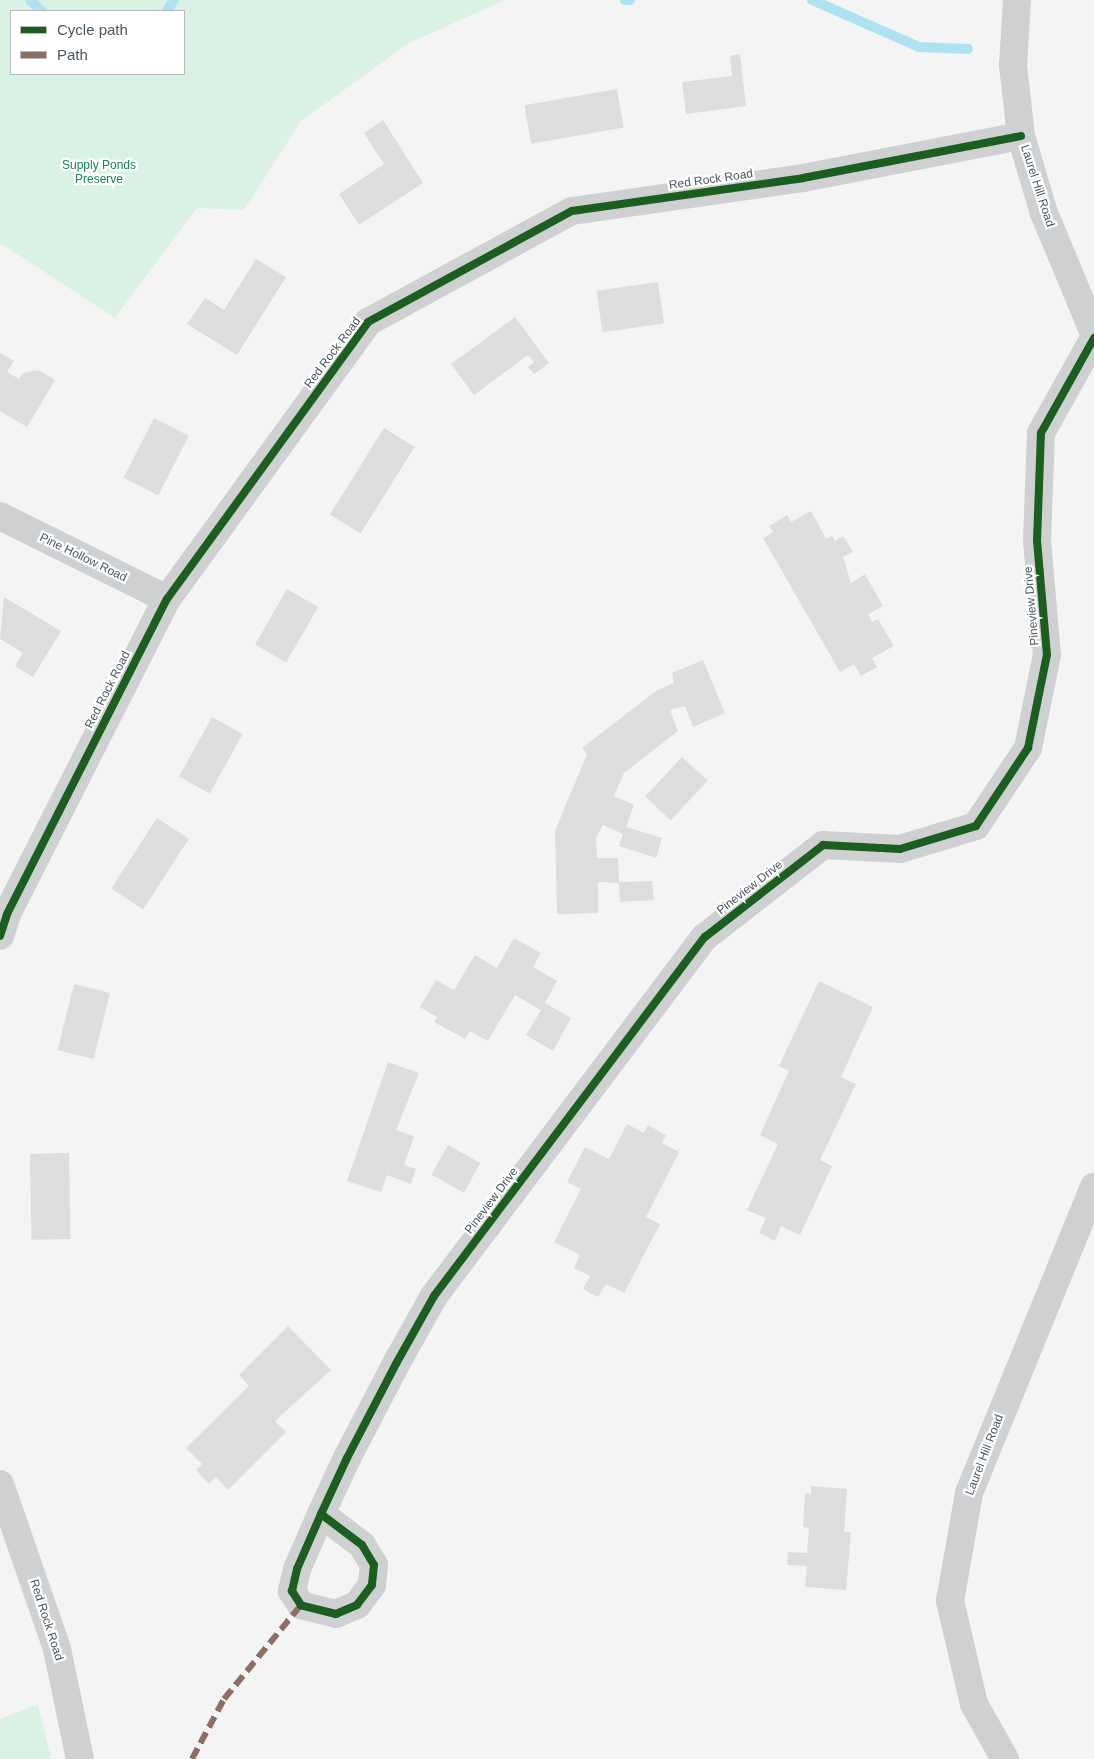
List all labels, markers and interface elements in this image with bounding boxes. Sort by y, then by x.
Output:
legend [10,10,185,75]
text: Cycle path [57,21,128,38]
text: Path [57,46,88,63]
street label: Laurel Hill Road [1017,143,1057,229]
park label: Supply Ponds Preserve [62,159,136,187]
street label: Red Rock Road [668,167,754,193]
street label: Red Rock Road [302,315,364,391]
street label: Pine Hollow Road [37,531,129,585]
street label: Pineview Drive [1021,566,1043,646]
street label: Red Rock Road [82,649,134,731]
street label: Pineview Drive [714,858,786,918]
street label: Pineview Drive [462,1165,522,1237]
street label: Laurel Hill Road [963,1413,1007,1497]
street label: Red Rock Road [26,1577,66,1663]

